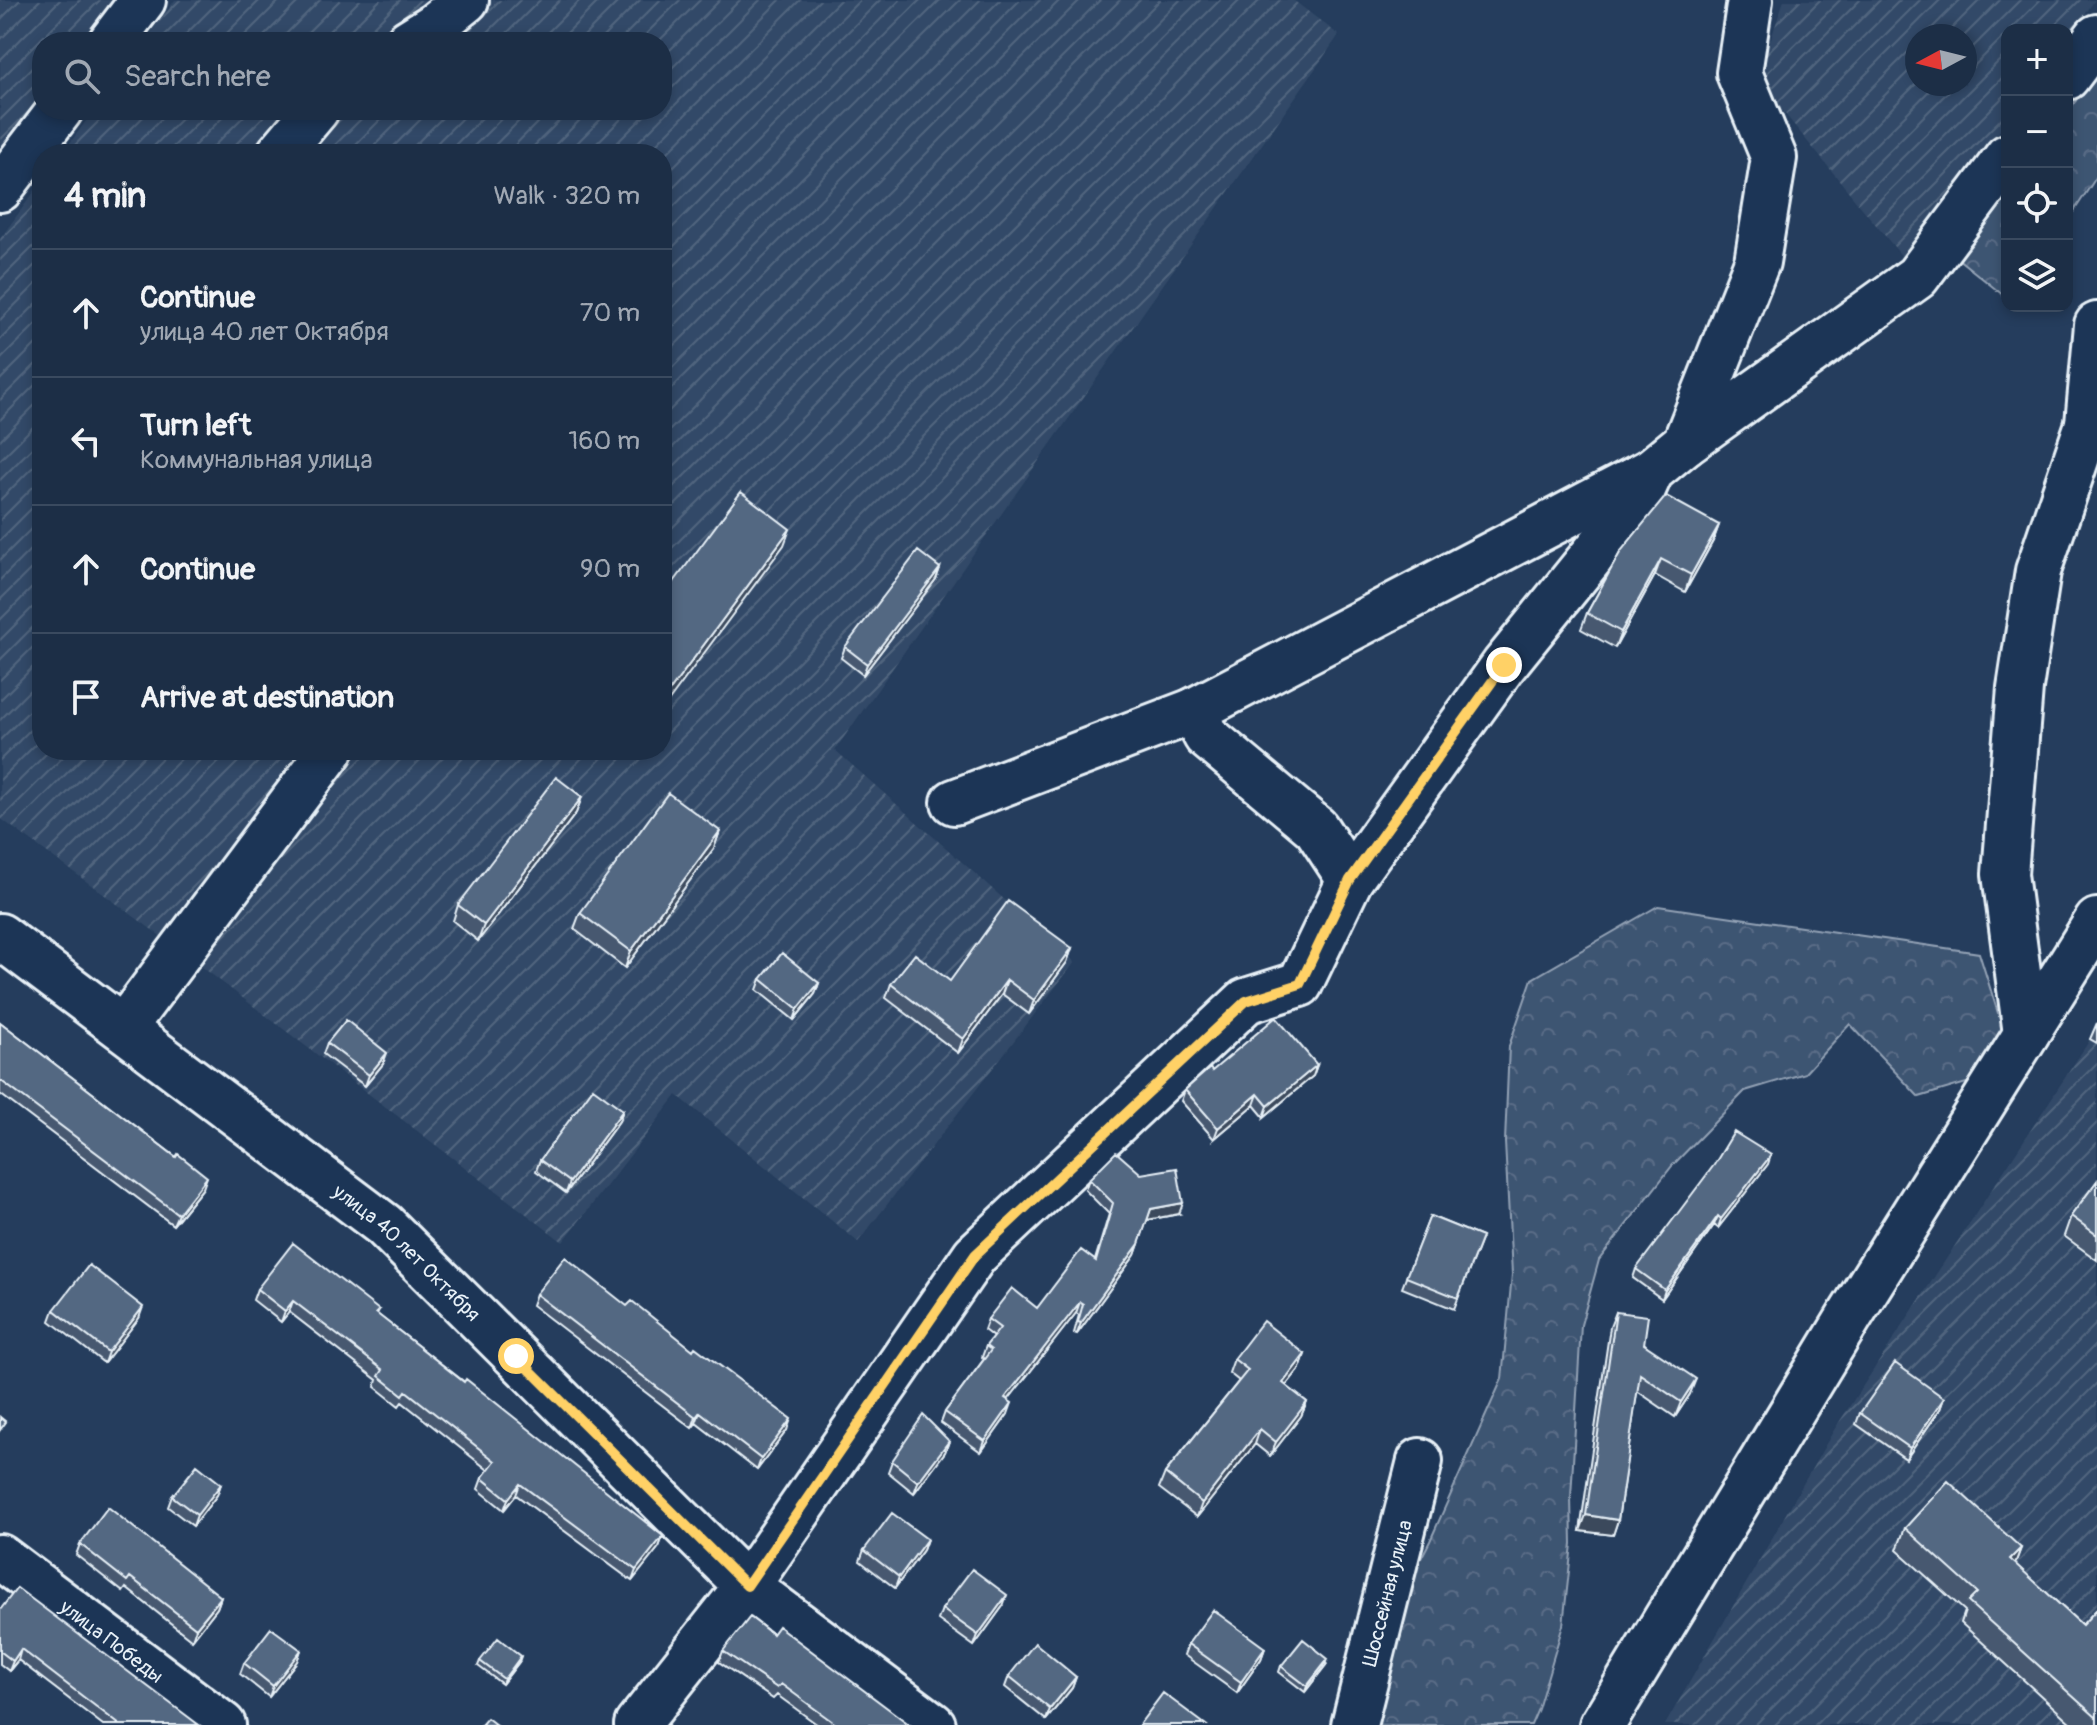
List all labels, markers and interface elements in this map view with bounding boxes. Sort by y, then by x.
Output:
north arrow [1905,24,1977,96]
map controls [2001,24,2073,312]
button: + [2001,24,2073,96]
search box [32,32,672,120]
icon: search [60,54,104,98]
text: Search here [124,58,271,95]
button: − [2001,96,2073,168]
button: locate [2001,168,2073,240]
text: 4 min [64,175,146,218]
text: Walk · 320 m [493,180,640,212]
button: layers [2001,240,2073,312]
text: Continue [140,279,255,316]
icon: ahead [64,291,108,335]
text: 70 m [580,297,640,329]
text: улица 40 лет Октября [140,316,389,348]
text: Turn left [140,407,251,444]
icon: left [64,419,108,463]
text: 160 m [568,425,640,457]
text: Коммунальная улица [140,444,373,476]
icon: ahead [64,547,108,591]
text: Continue [140,551,255,588]
text: 90 m [580,553,640,585]
route end [1486,647,1522,683]
icon: arrive [64,675,108,719]
text: Arrive at destination [140,679,394,716]
street label: улица 40 лет Октября [327,1179,485,1327]
route start [498,1338,534,1374]
street label: Шоссейная улица [1357,1517,1418,1669]
street label: улица Победы [54,1594,168,1689]

